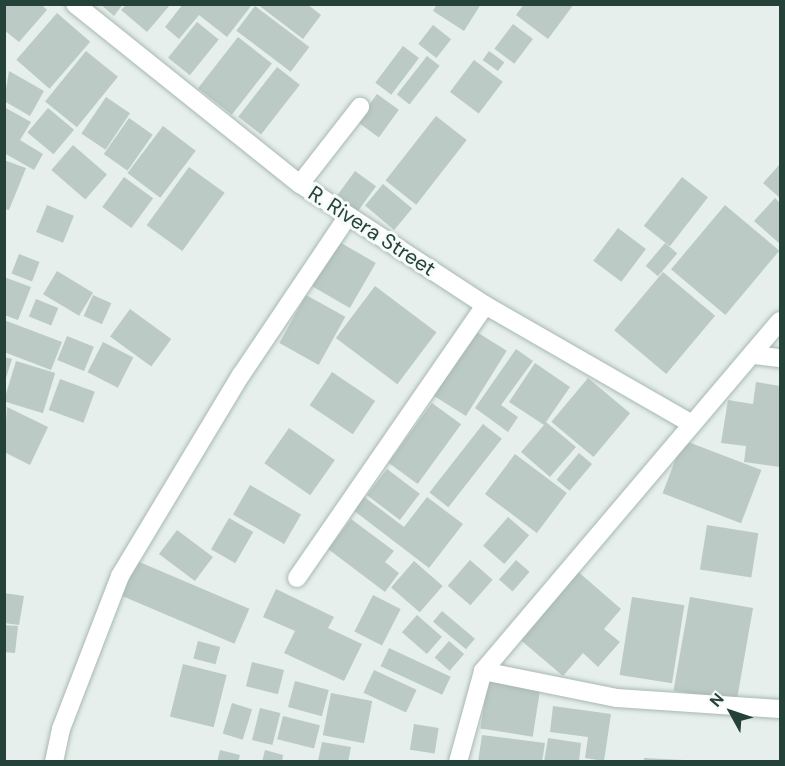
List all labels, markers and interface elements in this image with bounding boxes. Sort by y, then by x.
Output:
street label: R. Rivera Street [304,181,440,281]
north arrow [701,682,761,742]
text: N [705,689,729,711]

